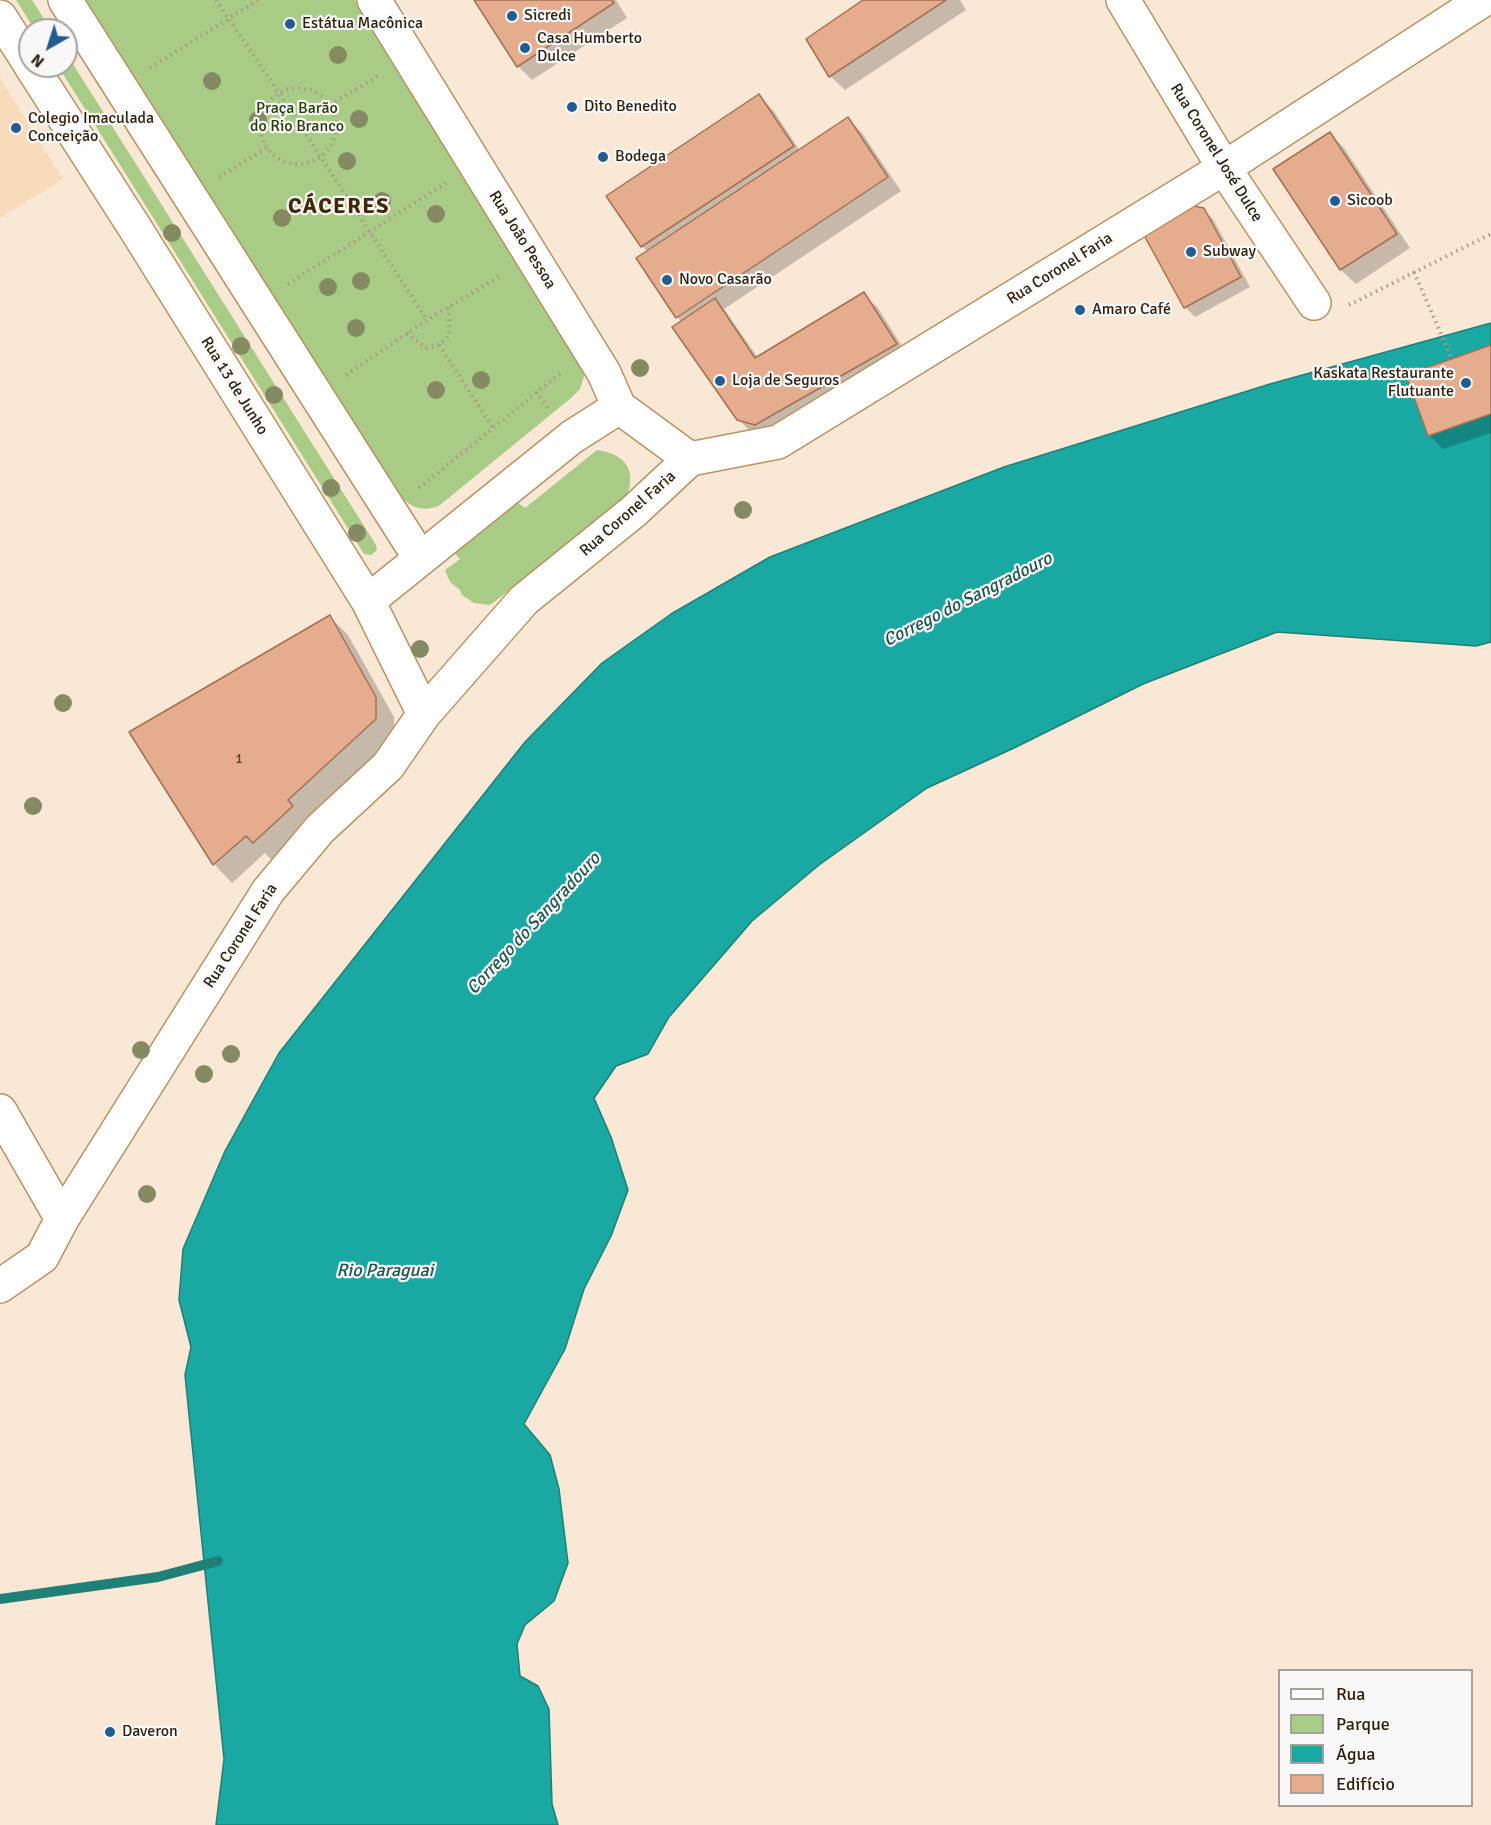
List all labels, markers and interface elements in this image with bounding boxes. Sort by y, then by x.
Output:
place label: Sicredi [524,6,571,26]
marker: Sicredi [505,9,519,23]
place label: Estátua Macônica [302,14,423,34]
marker: Estátua Macônica [283,17,297,31]
north arrow [18,18,78,78]
place label: Casa Humberto Dulce [537,29,642,67]
marker: Casa Humberto Dulce [518,41,532,55]
text: N [27,49,49,72]
street label: Rua Coronel José Dulce [1166,80,1266,226]
place label: Dito Benedito [584,97,677,117]
park label: Praça Barão do Rio Branco [250,99,344,137]
marker: Dito Benedito [565,100,579,114]
place label: Colegio Imaculada Conceição [28,109,154,147]
marker: Colegio Imaculada Conceição [9,121,23,135]
place label: Bodega [615,147,666,167]
marker: Bodega [596,150,610,164]
street label: Rua João Pessoa [484,187,560,293]
place label: Sicoob [1347,191,1393,211]
district label: CÁCERES [288,194,390,220]
marker: Sicoob [1328,194,1342,208]
street label: Rua Coronel Faria [1004,229,1116,309]
place label: Subway [1203,242,1256,262]
marker: Subway [1184,245,1198,259]
place label: Novo Casarão [679,270,772,290]
marker: Novo Casarão [660,273,674,287]
place label: Amaro Café [1092,300,1171,320]
marker: Amaro Café [1073,303,1087,317]
street label: Rua 13 de Junho [196,333,272,439]
place label: Kaskata Restaurante Flutuante [1313,364,1454,402]
place label: Loja de Seguros [732,371,839,391]
marker: Loja de Seguros [713,374,727,388]
marker: Kaskata Restaurante Flutuante [1459,376,1473,390]
street label: Rua Coronel Faria [576,467,680,561]
water label: Corrego do Sangradouro [880,548,1056,652]
house number: 1 [235,751,243,767]
water label: Corrego do Sangradouro [463,849,605,999]
street label: Rua Coronel Faria [200,880,282,992]
water label: Rio Paraguai [337,1260,433,1282]
legend [1278,1669,1473,1807]
text: Rua [1336,1683,1365,1705]
text: Parque [1336,1713,1390,1735]
place label: Daveron [122,1722,178,1742]
marker: Daveron [103,1725,117,1739]
text: Água [1336,1743,1375,1765]
text: Edifício [1336,1773,1395,1795]

